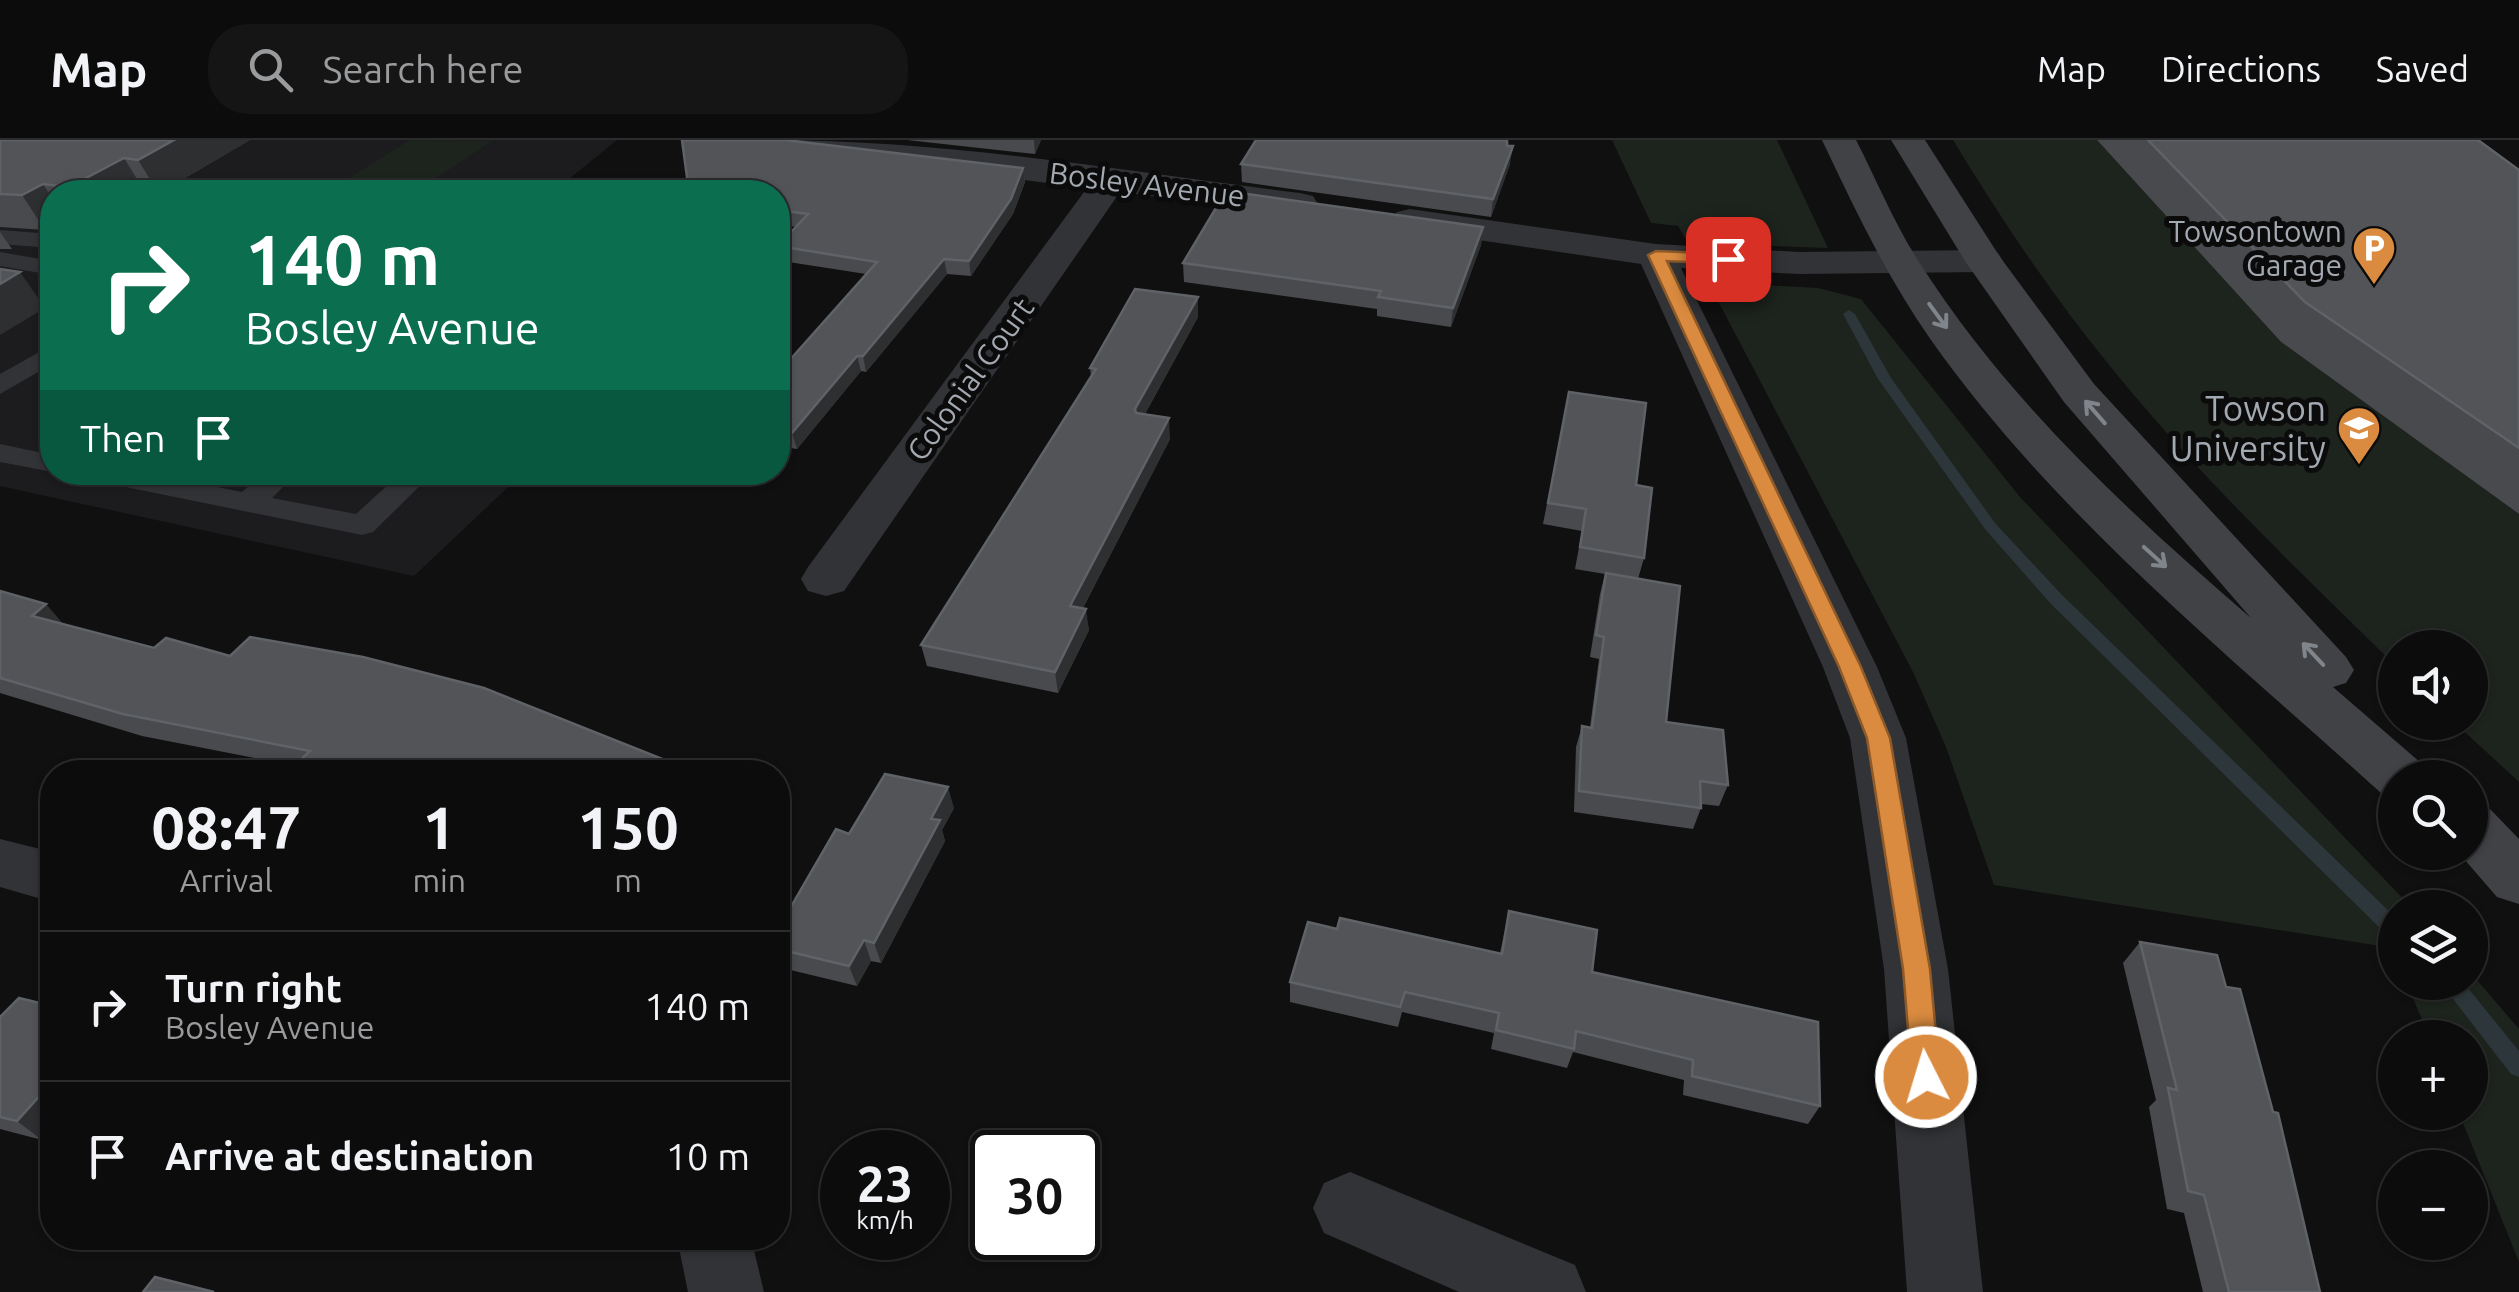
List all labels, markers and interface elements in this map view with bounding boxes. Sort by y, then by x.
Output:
search box [208,24,908,114]
text: Map [50,42,148,96]
icon: search [243,42,298,97]
text: Search here [323,48,523,90]
text: Map [2037,49,2106,89]
text: Directions [2161,49,2321,89]
text: Saved [2376,49,2469,89]
street label: Bosley Avenue [1047,155,1247,213]
place label: Towsontown Garage [2169,214,2342,282]
pin [1686,217,1771,302]
icon: right [80,220,210,350]
text: 140 m [245,220,440,298]
parking icon: Towsontown Garage [2351,225,2397,286]
icon: arrive [1701,232,1756,287]
street label: Colonial Court [900,291,1040,467]
text: Bosley Avenue [245,302,540,353]
one-way arrow [1927,302,1948,330]
place label: Towson University [2170,388,2326,468]
one-way arrow [2085,400,2107,426]
school or university icon: Towson University [2336,405,2382,466]
icon: arrive [186,410,241,465]
text: Then [80,417,166,459]
one-way arrow [2141,546,2167,568]
map controls [2378,630,2488,1260]
button: sound [2378,630,2488,740]
one-way arrow [2302,642,2325,667]
button: search [2378,760,2488,870]
text: 08:47 [151,793,301,860]
text: 1 [422,793,456,860]
text: 150 [577,793,679,860]
text: Arrival [180,862,273,898]
text: min [412,862,466,898]
text: m [614,862,642,898]
button: layers [2378,890,2488,1000]
text: Turn right [165,967,342,1009]
icon: right [80,979,135,1034]
text: 140 m [644,985,750,1027]
text: Bosley Avenue [165,1009,375,1045]
button: + [2378,1020,2488,1130]
position arrow [1874,1025,1978,1129]
icon: arrive [80,1129,135,1184]
speed limit sign: 30 [970,1130,1100,1260]
text: Arrive at destination [165,1135,534,1177]
text: 10 m [666,1135,750,1177]
button: − [2378,1150,2488,1260]
text: 23 [857,1155,913,1211]
text: km/h [856,1206,914,1234]

